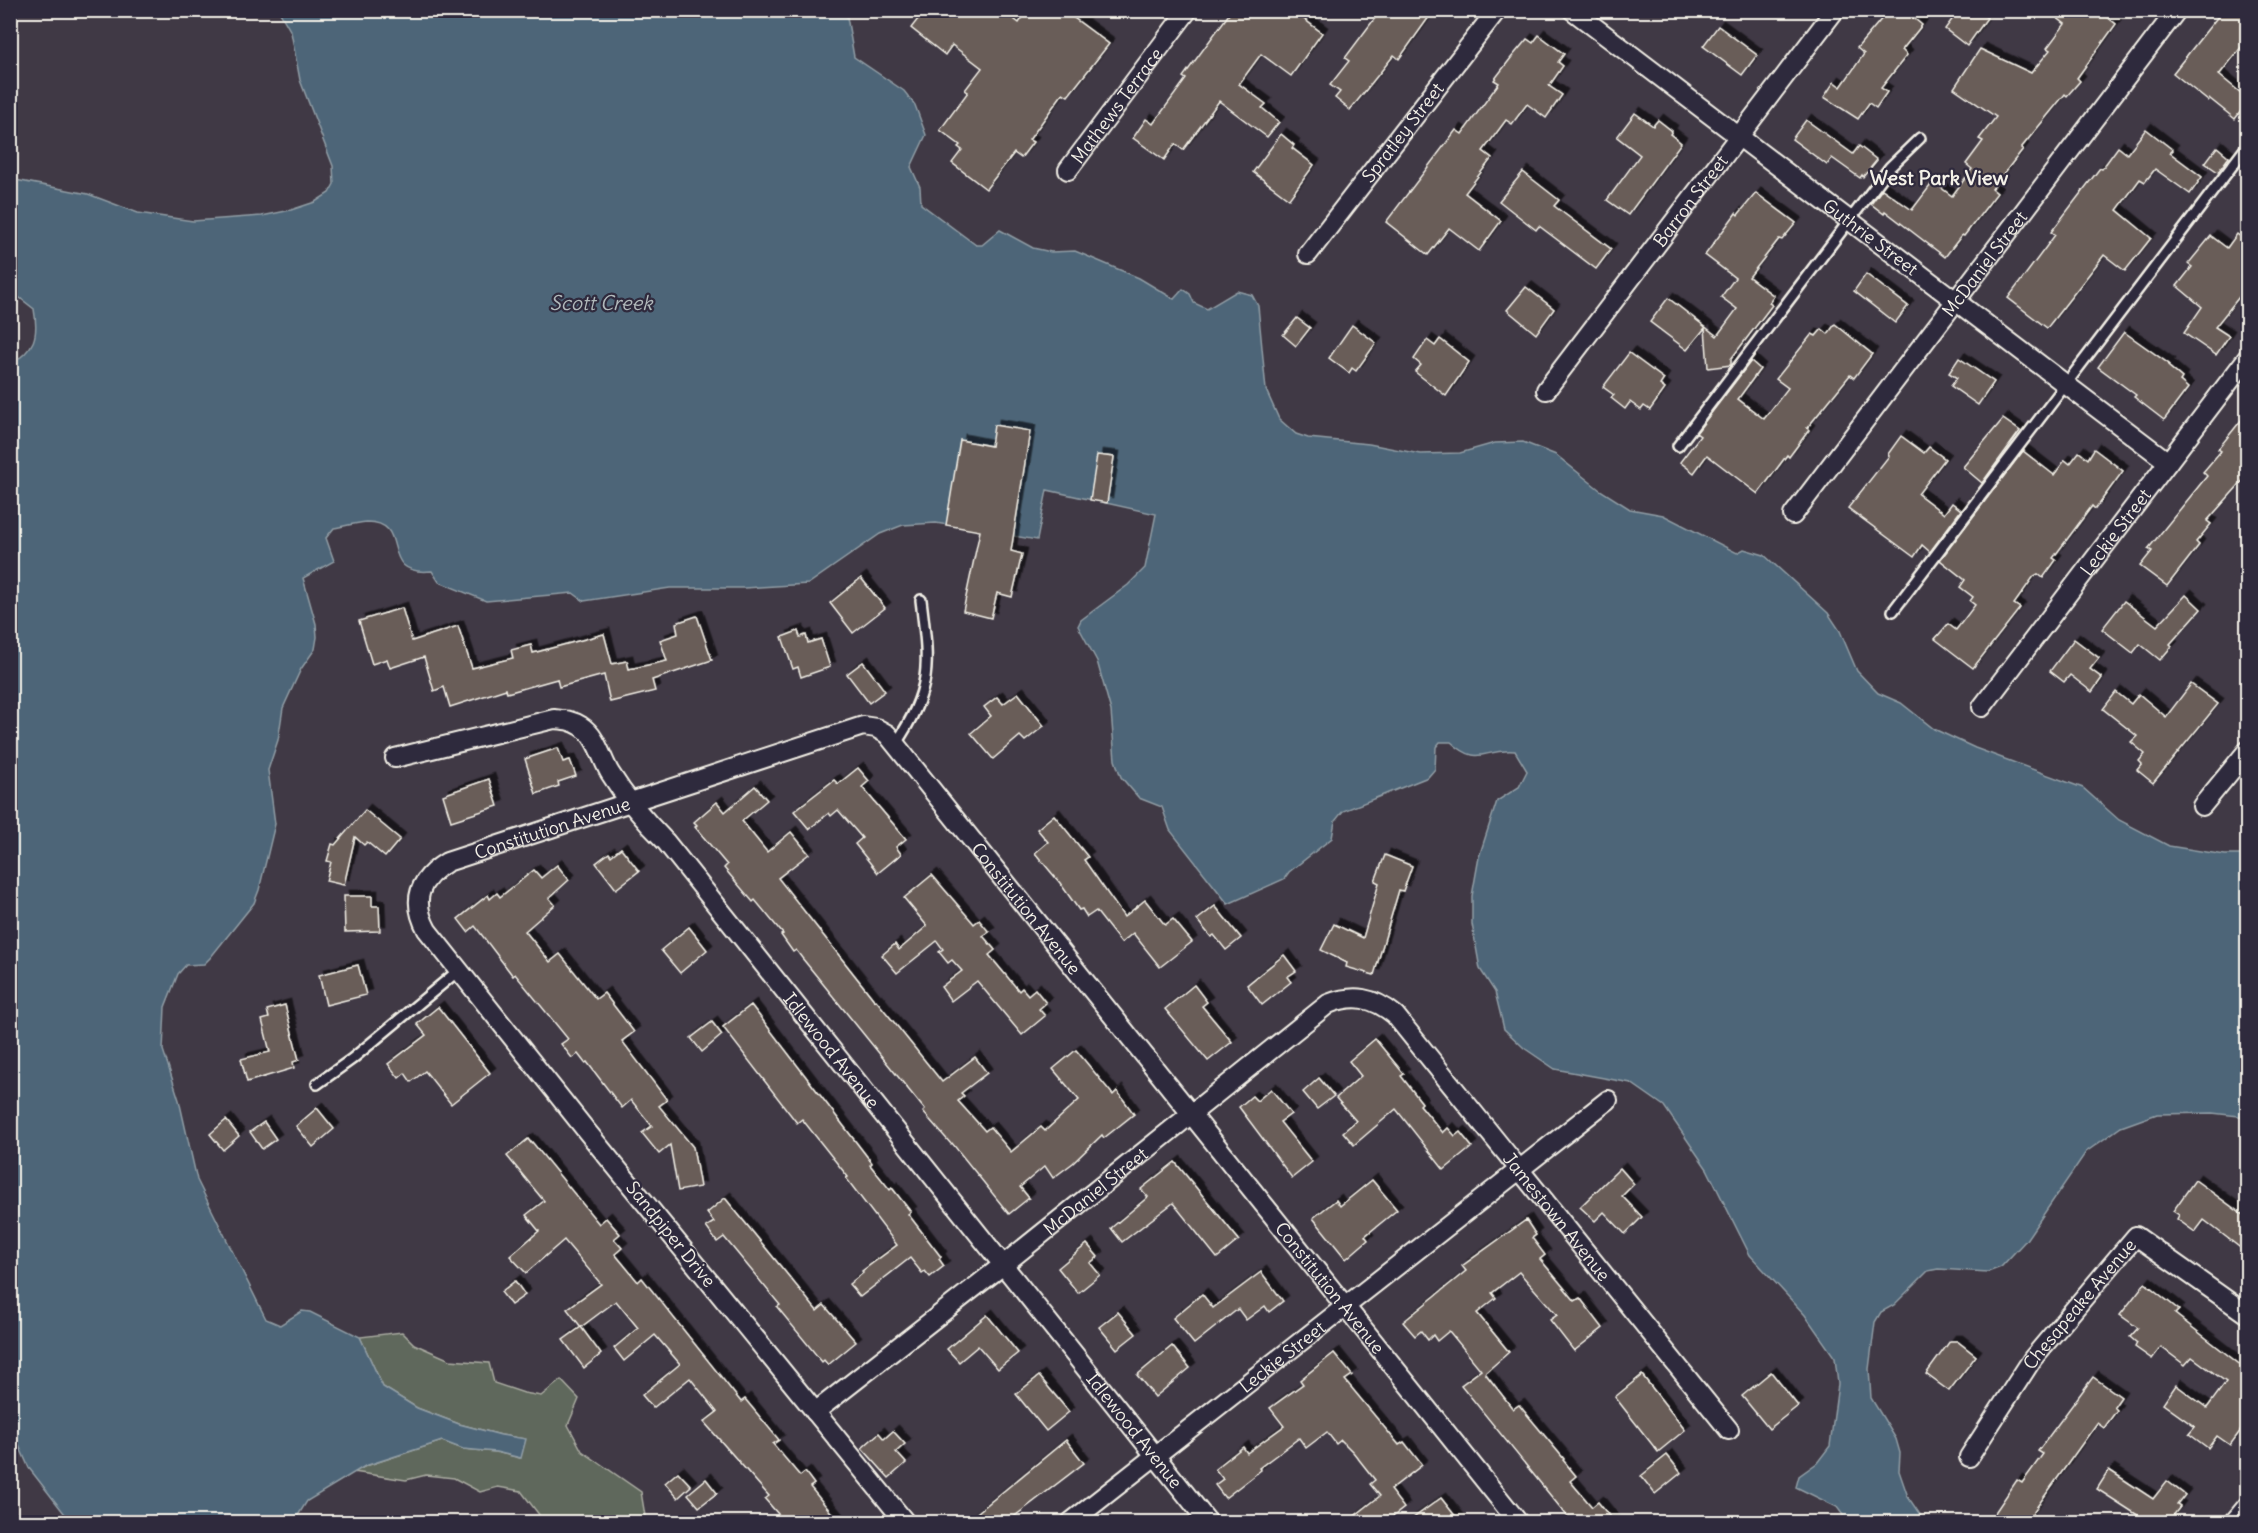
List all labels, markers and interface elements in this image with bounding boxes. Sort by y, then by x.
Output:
street label: Mathews Terrace [1066,43,1167,168]
street label: Spratley Street [1356,78,1448,187]
street label: Barron Street [1648,150,1732,251]
district label: West Park View [1870,165,2008,190]
street label: Guthrie Street [1819,193,1923,280]
street label: McDaniel Street [1937,206,2032,321]
water label: Scott Creek [550,290,654,315]
street label: Leckie Street [2075,484,2156,580]
street label: Constitution Avenue [471,791,633,864]
street label: Constitution Avenue [967,838,1086,979]
street label: Idlewood Avenue [779,988,885,1113]
street label: McDaniel Street [1039,1142,1152,1240]
street label: Jamestown Avenue [1498,1147,1616,1285]
street label: Sandpiper Drive [621,1176,721,1292]
street label: Constitution Avenue [1270,1217,1390,1358]
street label: Chesapeake Avenue [2017,1234,2141,1373]
street label: Leckie Street [1234,1315,1329,1397]
street label: Idlewood Avenue [1082,1368,1188,1493]

